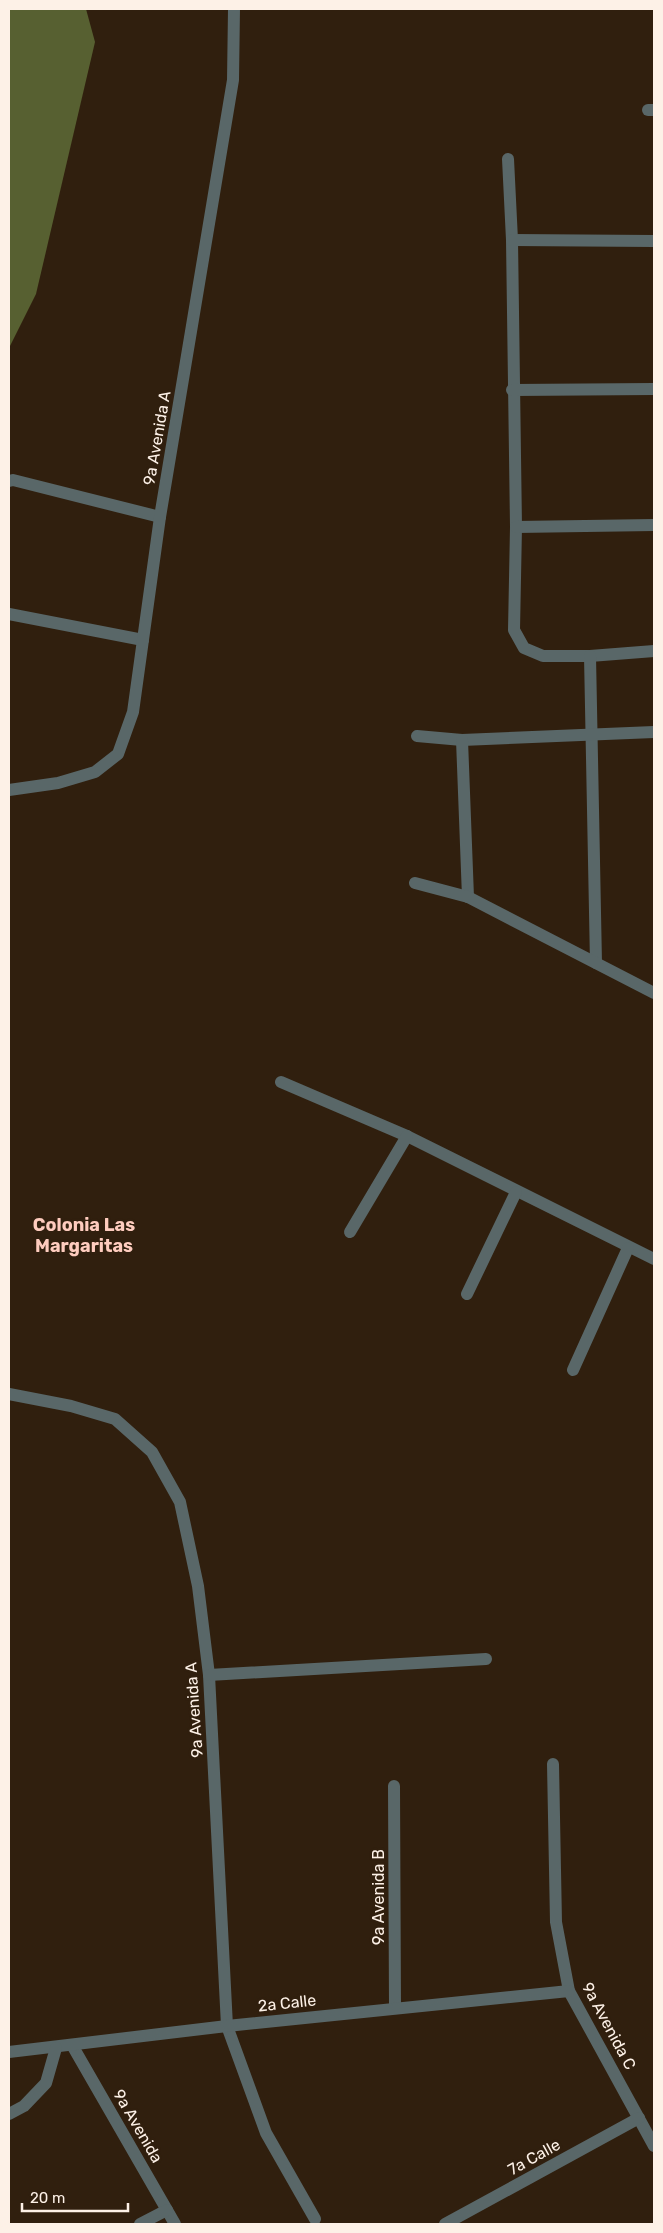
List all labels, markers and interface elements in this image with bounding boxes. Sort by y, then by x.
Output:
street label: 9a Avenida A [139,389,175,487]
district label: Colonia Las Margaritas [33,1214,135,1257]
street label: 9a Avenida A [181,1661,207,1758]
street label: 9a Avenida B [369,1849,388,1945]
street label: 9a Avenida C [578,1979,640,2073]
street label: 2a Calle [257,1990,317,2015]
street label: 9a Avenida [109,2086,167,2166]
street label: 7a Calle [504,2135,564,2179]
scale bar [22,2180,129,2212]
text: 20 m [30,2189,65,2207]

